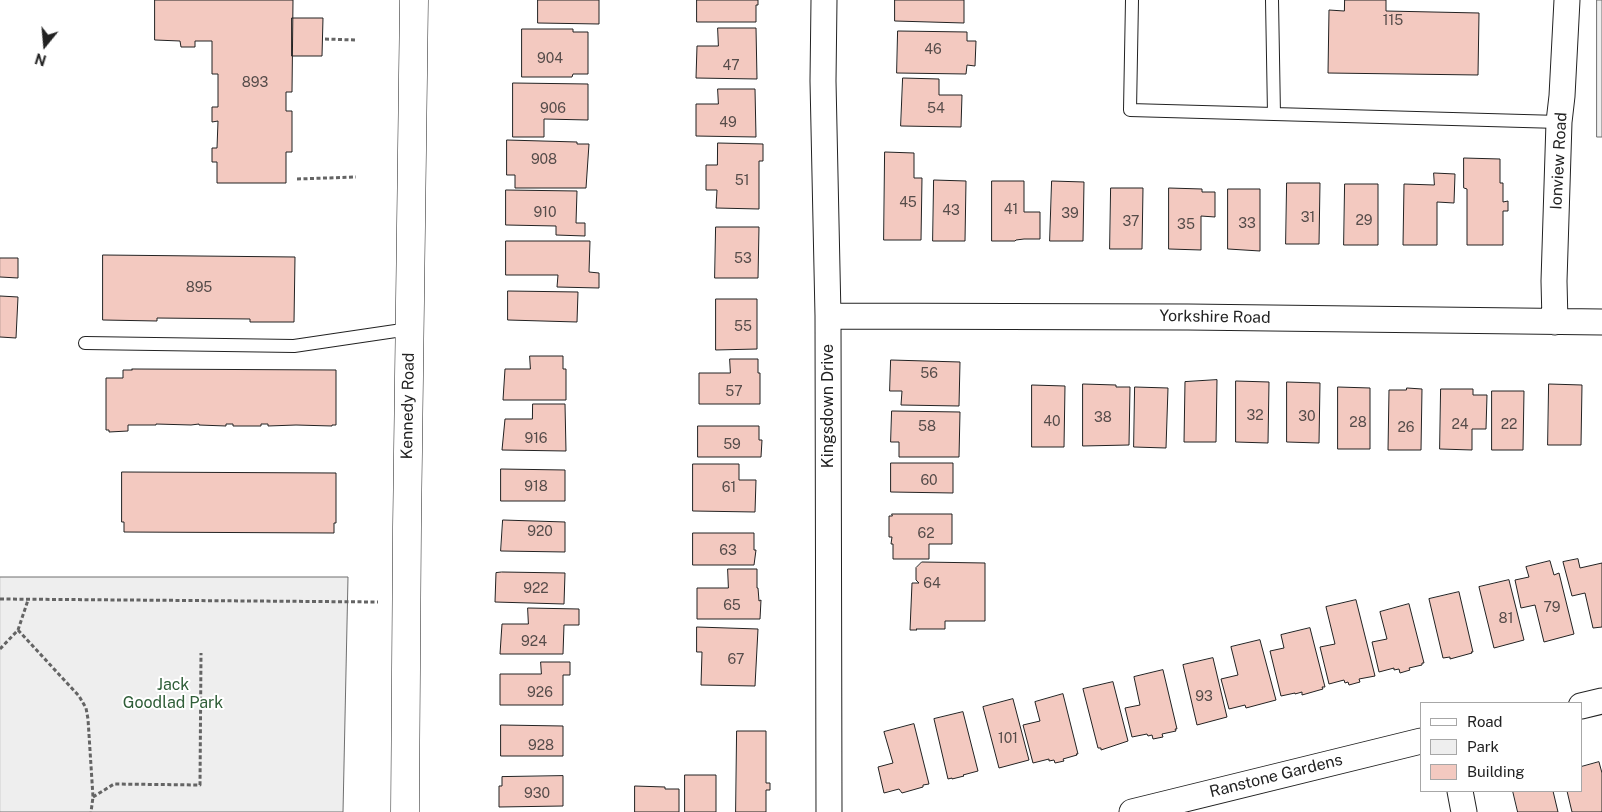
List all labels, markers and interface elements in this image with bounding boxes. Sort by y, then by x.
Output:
house number: 115 [1383,13,1403,29]
north arrow [20,20,70,70]
house number: 46 [924,42,942,58]
text: N [33,50,48,69]
house number: 904 [537,51,563,67]
house number: 47 [722,58,740,74]
house number: 893 [242,75,268,91]
house number: 906 [540,101,566,117]
house number: 54 [927,101,945,117]
street label: Ionview Road [1547,112,1571,210]
house number: 49 [719,115,737,131]
house number: 908 [531,152,557,168]
house number: 51 [735,173,749,189]
house number: 45 [899,195,917,211]
house number: 41 [1004,202,1018,218]
house number: 43 [942,203,960,219]
house number: 910 [533,205,557,221]
house number: 39 [1061,206,1079,222]
house number: 31 [1301,210,1315,226]
house number: 29 [1355,213,1373,229]
house number: 37 [1123,214,1139,230]
house number: 33 [1238,216,1256,232]
house number: 35 [1177,217,1195,233]
house number: 53 [734,251,752,267]
house number: 895 [186,280,212,296]
street label: Yorkshire Road [1159,306,1271,328]
house number: 55 [734,319,752,335]
street label: Kingsdown Drive [818,344,838,468]
street label: Kennedy Road [397,352,419,460]
house number: 56 [920,366,938,382]
house number: 57 [725,384,743,400]
house number: 32 [1246,408,1264,424]
house number: 30 [1298,409,1316,425]
house number: 38 [1094,410,1112,426]
house number: 40 [1043,414,1061,430]
house number: 28 [1349,415,1367,431]
house number: 24 [1451,417,1469,433]
house number: 22 [1501,417,1517,433]
house number: 58 [918,419,936,435]
house number: 26 [1397,420,1415,436]
house number: 916 [524,431,548,447]
house number: 59 [723,437,741,453]
house number: 60 [920,473,938,489]
house number: 918 [524,479,548,495]
house number: 61 [722,480,736,496]
house number: 920 [527,524,553,540]
house number: 62 [917,526,935,542]
house number: 63 [719,543,737,559]
house number: 64 [923,576,941,592]
house number: 922 [523,581,549,597]
house number: 65 [723,598,741,614]
house number: 79 [1544,600,1560,616]
house number: 81 [1499,611,1513,627]
house number: 924 [521,634,547,650]
house number: 67 [728,652,744,668]
park label: Jack Goodlad Park [123,675,223,713]
house number: 926 [527,685,553,701]
house number: 93 [1195,689,1213,705]
legend [1420,702,1582,792]
text: Road [1467,713,1503,730]
house number: 101 [998,731,1018,747]
house number: 928 [528,738,554,754]
text: Park [1467,738,1499,755]
street label: Ranstone Gardens [1208,750,1344,802]
text: Building [1467,763,1525,780]
house number: 930 [524,786,550,802]

